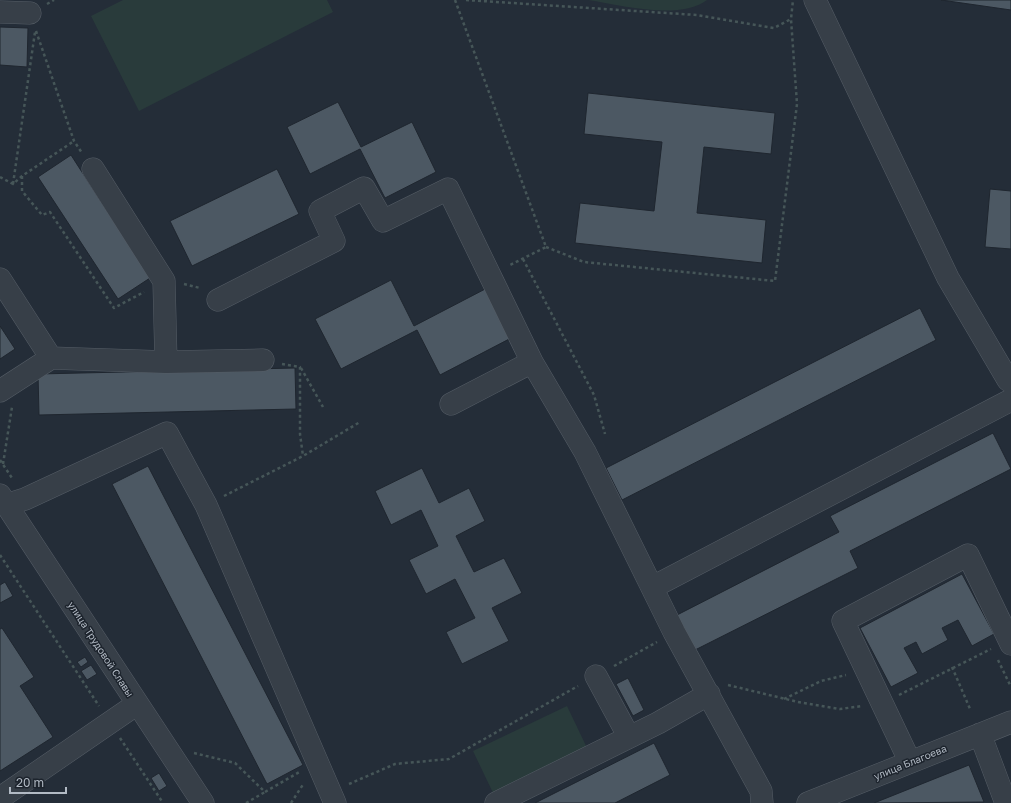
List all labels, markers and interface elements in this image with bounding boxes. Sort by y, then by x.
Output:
street label: улица Трудовой Славы [66,599,136,699]
street label: улица Благоева [872,742,948,782]
scale bar [10,769,66,795]
text: 20 m [16,775,44,790]

